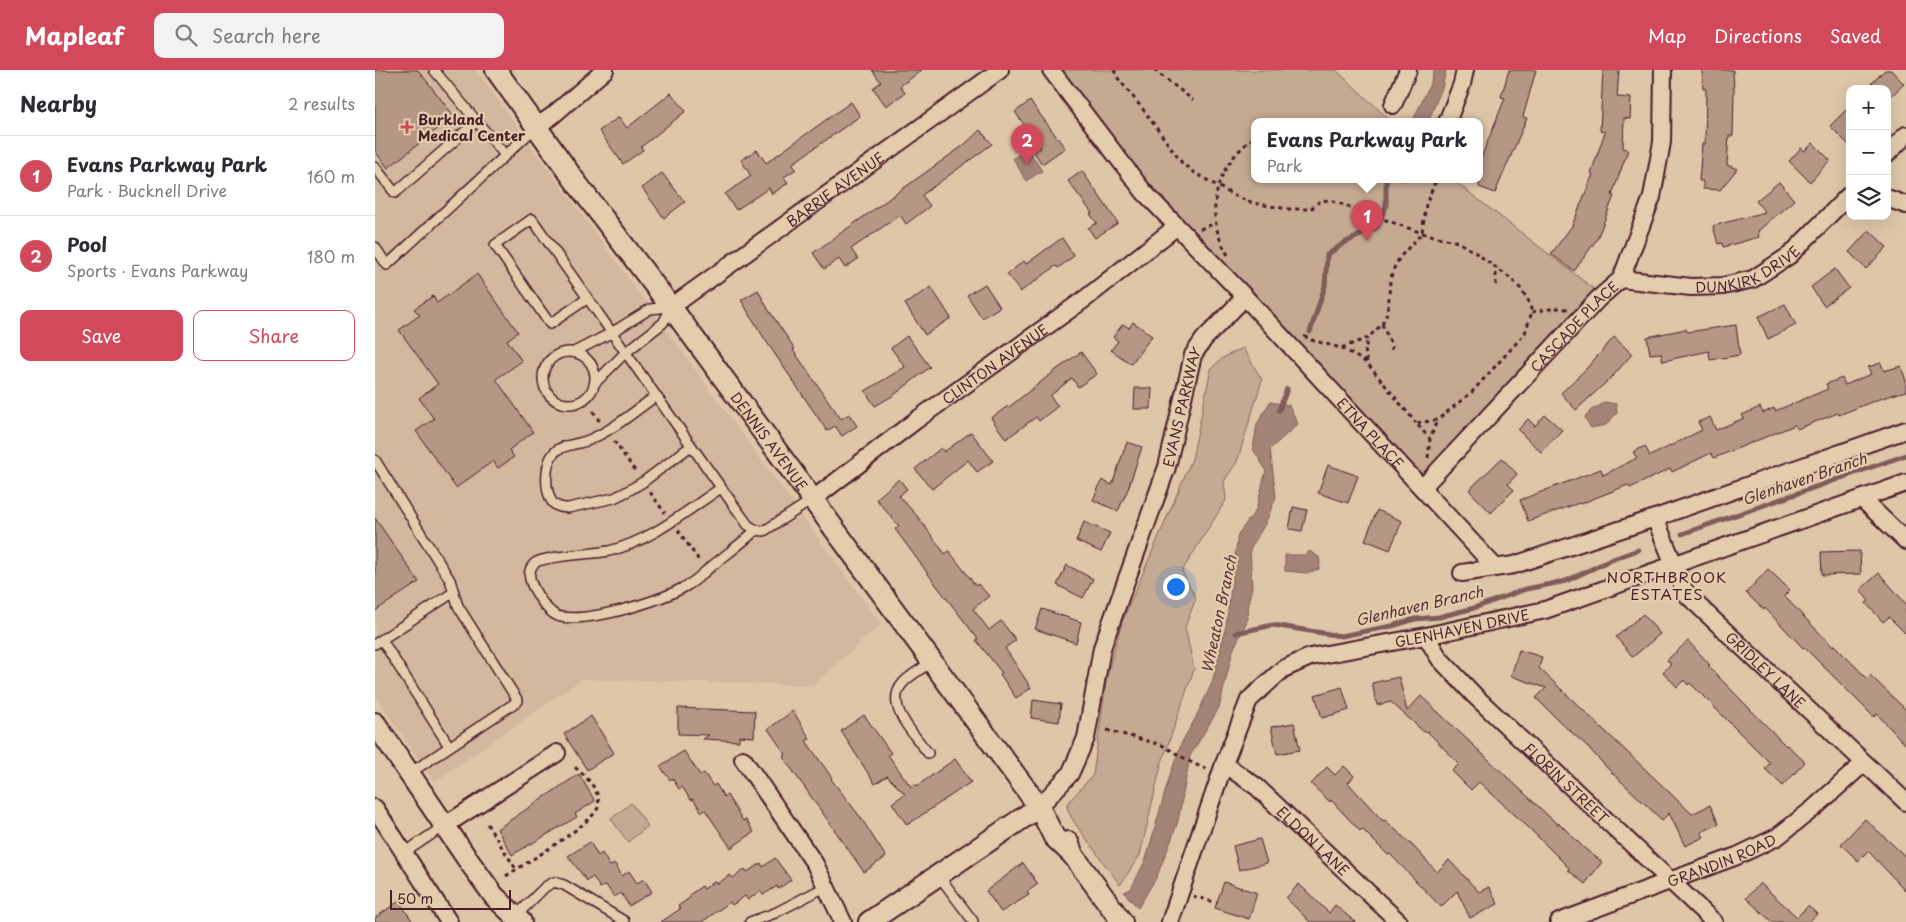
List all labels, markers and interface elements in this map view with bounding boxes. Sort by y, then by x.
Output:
search box [154,13,504,58]
text: Mapleaf [25,17,124,53]
icon: search [172,21,200,49]
text: Search here [212,21,321,49]
text: Map [1648,22,1686,49]
text: Directions [1714,22,1802,49]
text: Saved [1830,22,1881,49]
map controls [1846,85,1891,220]
button: + [1846,85,1891,130]
text: Nearby [20,87,97,119]
text: 2 results [288,91,355,115]
place label: Burkland Medical Center [418,109,526,146]
popup [1251,118,1483,183]
marker: Burkland Medical Center [400,120,414,134]
pin: 2 [1011,124,1043,165]
text: Evans Parkway Park [1267,125,1467,153]
button: − [1846,130,1891,175]
street label: BARRIE AVENUE [782,146,888,231]
text: Evans Parkway Park [67,150,267,178]
text: Park [1267,153,1303,177]
text: 1 [32,164,40,188]
text: 160 m [307,164,355,188]
button: layers [1846,175,1891,220]
text: Park · Bucknell Drive [67,178,227,202]
pin: 1 [1351,200,1383,241]
text: Pool [67,230,107,258]
street label: DUNKIRK DRIVE [1695,240,1805,297]
text: 2 [30,244,42,268]
text: 180 m [307,244,355,268]
text: Sports · Evans Parkway [67,258,248,282]
street label: CASCADE PLACE [1525,276,1623,376]
button: Save [20,310,183,361]
button: Share [193,310,355,361]
street label: CLINTON AVENUE [937,318,1052,409]
street label: EVANS PARKWAY [1157,343,1206,469]
street label: DENNIS AVENUE [726,387,813,495]
street label: ETNA PLACE [1332,393,1409,473]
water label: Glenhaven Branch [1739,446,1870,510]
water label: Wheaton Branch [1194,553,1242,675]
district label: NORTHBROOK ESTATES [1607,565,1727,605]
your location [1163,574,1189,600]
water label: Glenhaven Branch [1353,579,1485,631]
street label: GLENHAVEN DRIVE [1393,603,1531,652]
street label: GRIDLEY LANE [1721,626,1811,713]
street label: FLORIN STREET [1520,737,1614,828]
street label: ELDON LANE [1272,801,1354,880]
street label: GRANDIN ROAD [1664,828,1780,892]
scale bar [390,887,511,910]
text: 50 m [397,888,433,909]

